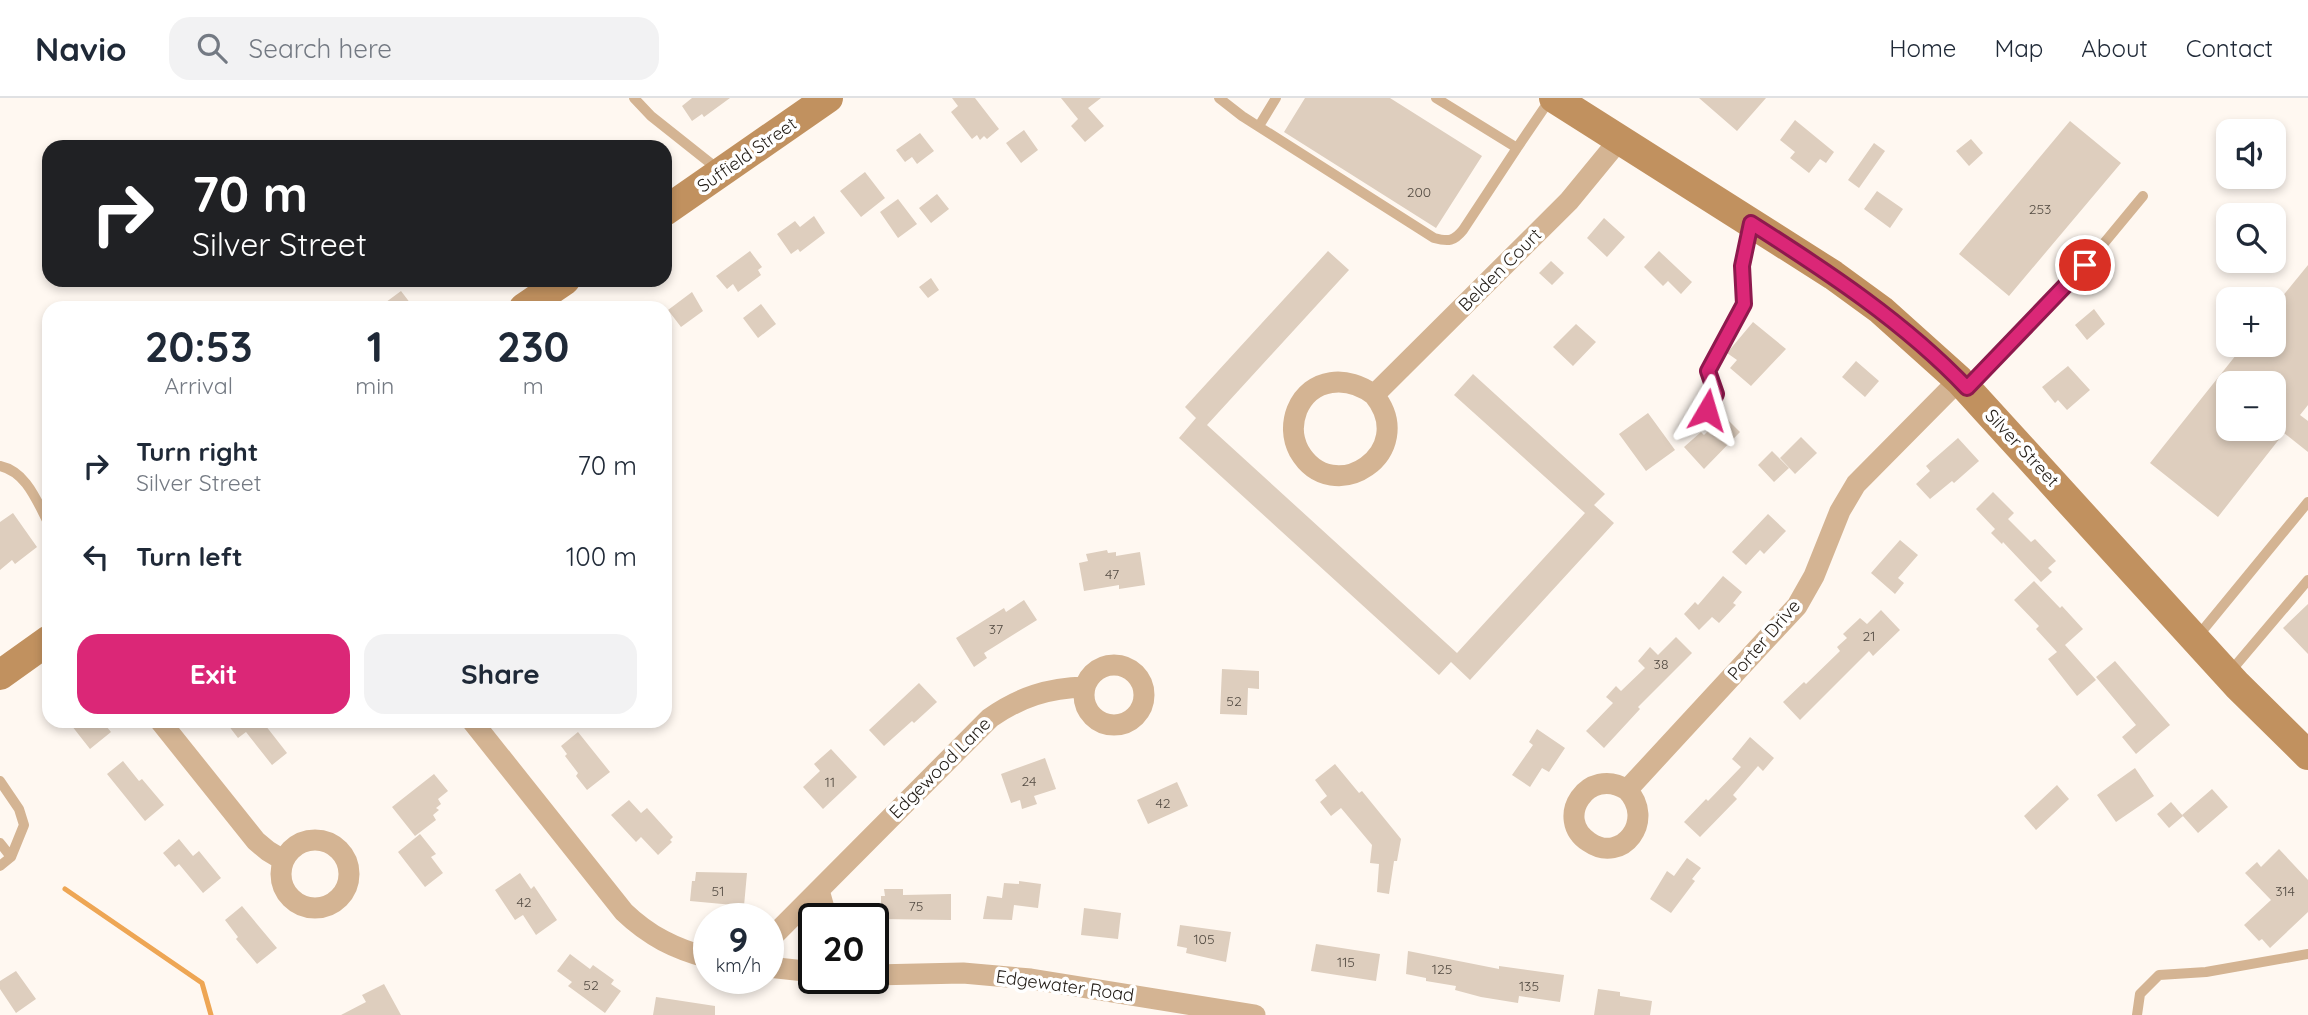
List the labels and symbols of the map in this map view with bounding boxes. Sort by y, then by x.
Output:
street label: Suffield Street [692,112,801,197]
house number: 200 [1407,183,1431,201]
house number: 253 [2029,200,2051,218]
street label: Belden Court [1453,223,1546,316]
pin [2055,235,2115,295]
position arrow [1670,373,1744,447]
street label: Silver Street [1980,404,2064,491]
house number: 47 [1105,565,1119,583]
street label: Porter Drive [1722,595,1805,685]
house number: 37 [989,620,1003,638]
house number: 21 [1863,627,1875,645]
house number: 38 [1654,655,1668,673]
house number: 52 [1226,692,1242,710]
street label: Edgewood Lane [884,712,995,823]
house number: 24 [1022,772,1036,790]
house number: 11 [825,773,835,791]
house number: 42 [1155,794,1171,812]
house number: 51 [712,882,724,900]
house number: 314 [2275,882,2295,900]
house number: 42 [516,893,532,911]
house number: 75 [909,897,923,915]
speed limit sign: 20 [798,903,889,994]
house number: 105 [1193,930,1215,948]
house number: 115 [1337,953,1355,971]
house number: 125 [1432,960,1452,978]
street label: Edgewater Road [994,964,1136,1007]
house number: 52 [583,976,599,994]
house number: 135 [1519,977,1539,995]

